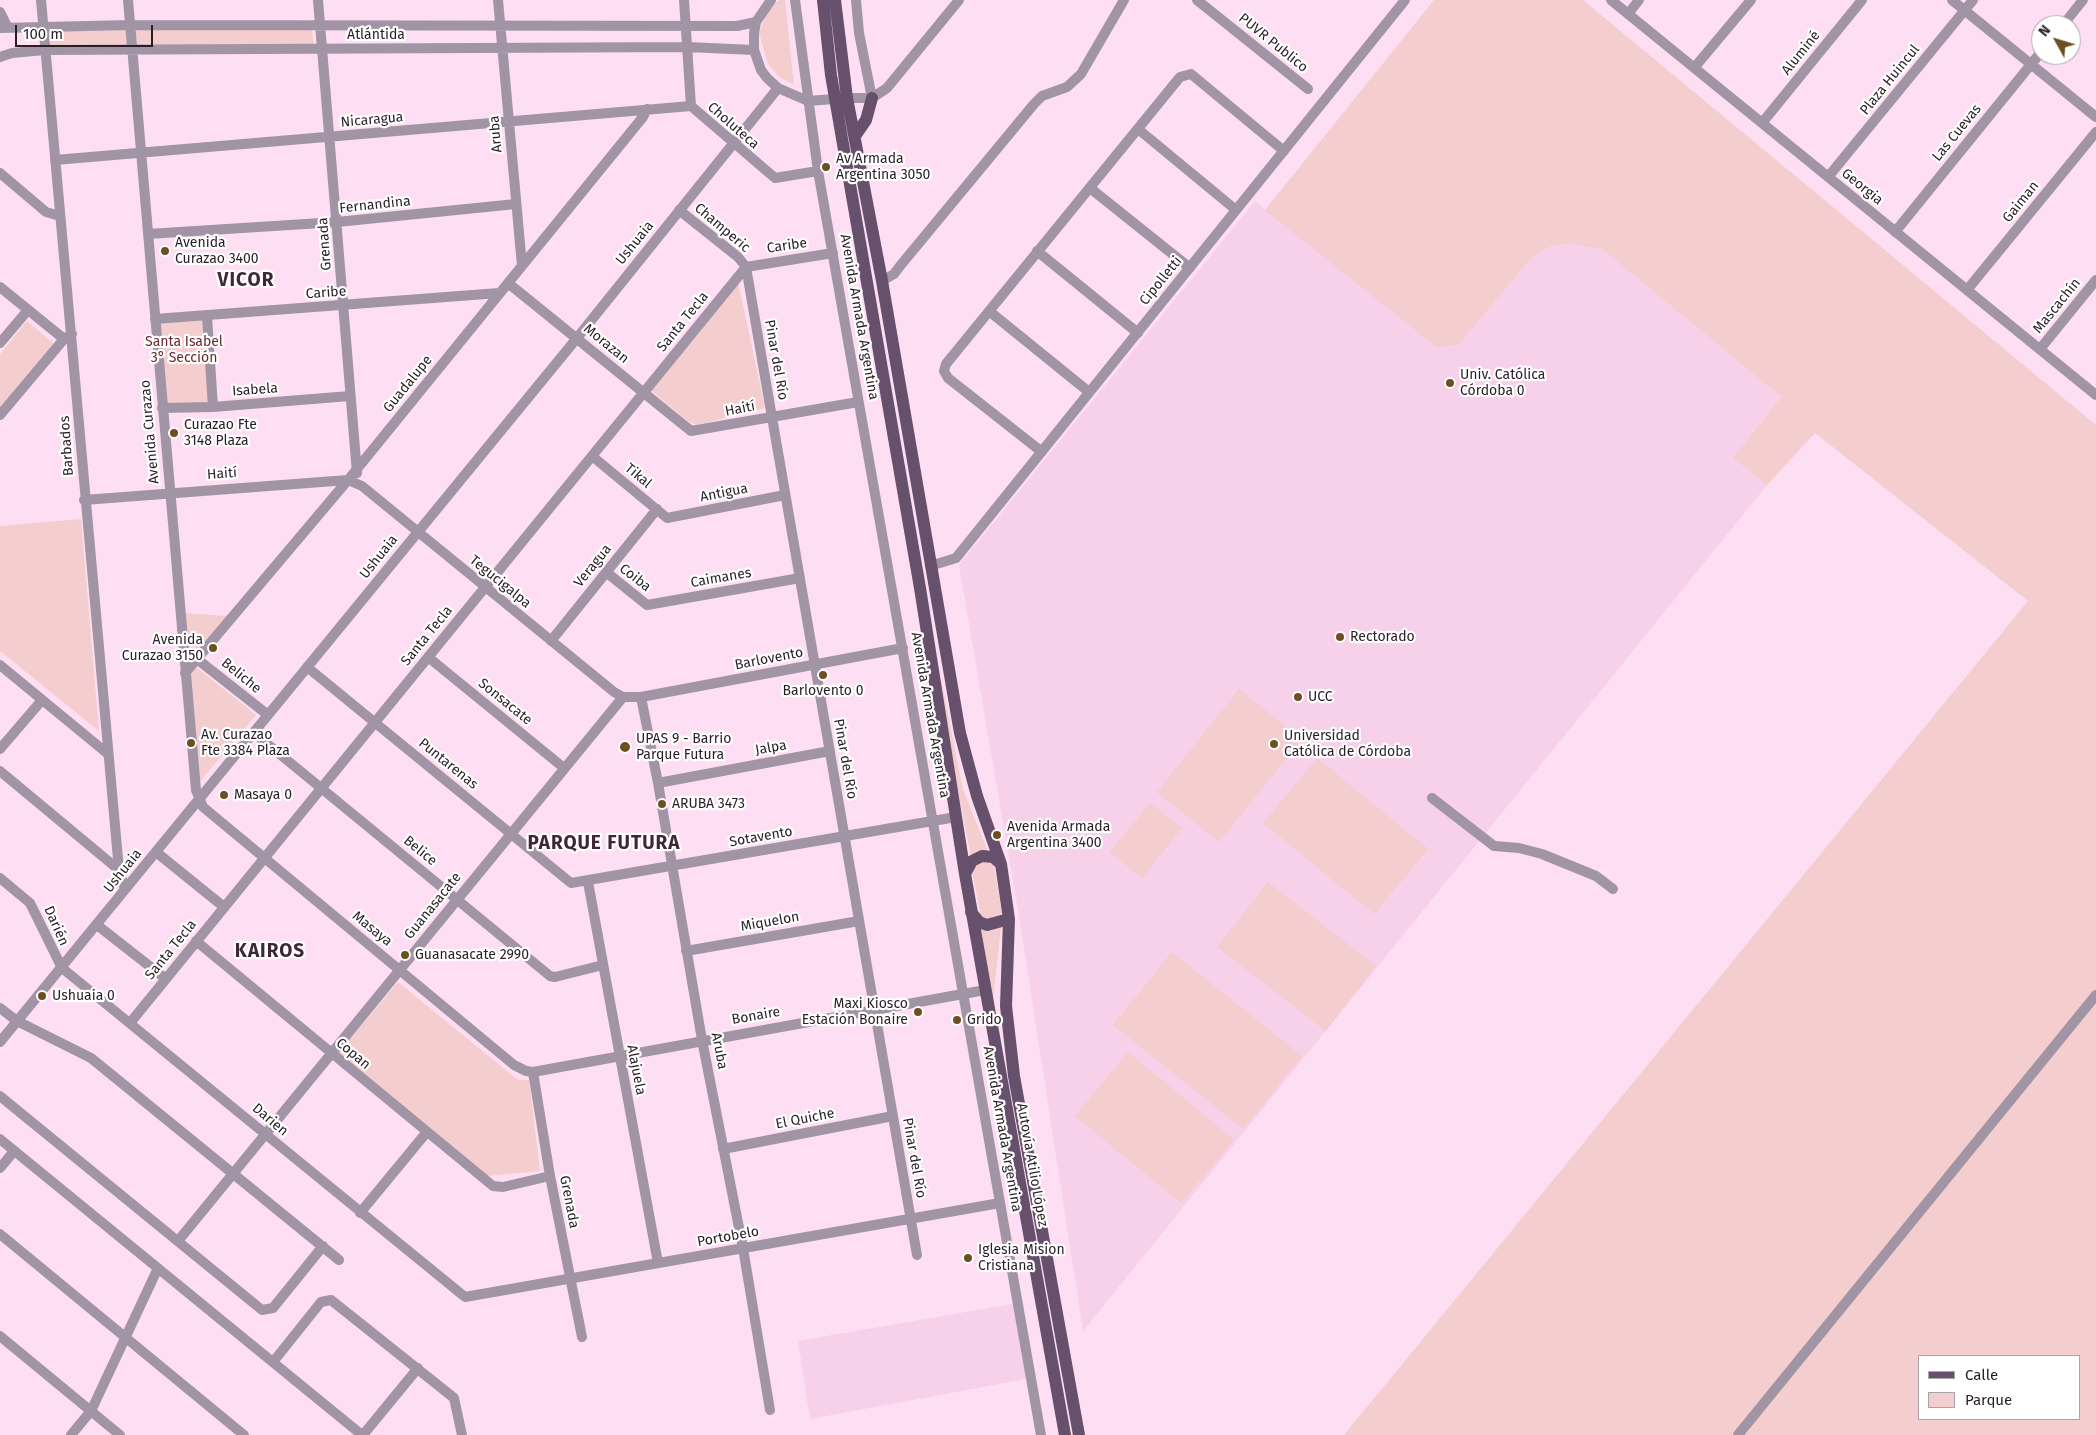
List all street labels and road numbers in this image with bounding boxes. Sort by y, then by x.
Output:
street label: PUVR Publico [1235,10,1311,76]
street label: Atlántida [347,27,405,43]
street label: Aluminé [1778,27,1824,79]
street label: Plaza Huincul [1857,41,1923,119]
street label: Choluteca [704,99,762,153]
street label: Las Cuevas [1929,101,1985,165]
street label: Nicaragua [340,109,404,131]
street label: Aruba [486,115,506,153]
street label: Georgia [1838,165,1886,209]
street label: Gaiman [1999,178,2043,226]
street label: Fernandina [339,193,411,217]
street label: Champeric [691,200,753,256]
street label: Grenada [315,217,335,271]
street label: Ushuaia [612,218,658,268]
street label: Avenida Armada Argentina [836,233,882,401]
street label: Caribe [766,235,808,257]
street label: Cipolletti [1136,253,1186,309]
street label: Mascachín [2030,275,2084,337]
street label: Caribe [305,283,347,303]
street label: Santa Tecla [654,289,712,355]
street label: Pinar del Río [761,318,791,402]
street label: Morazan [580,321,632,367]
street label: Guadalupe [380,352,436,416]
street label: Avenida Curazao [137,379,163,485]
street label: Isabela [232,380,278,400]
street label: Haití [724,398,756,420]
street label: Barbados [57,415,77,477]
street label: Tikal [621,460,655,492]
street label: Haití [206,465,238,483]
street label: Antigua [699,480,749,506]
street label: Ushuaia [356,532,402,582]
street label: Veragua [571,541,615,591]
street label: Tegucigalpa [466,552,534,612]
street label: Coiba [616,560,654,596]
street label: Caimanes [689,564,753,592]
street label: Santa Tecla [398,603,456,669]
street label: Avenida Armada Argentina [907,631,953,799]
street label: Barlovento [733,644,805,674]
street label: Beliche [218,655,264,697]
street label: Sonsacate [475,675,535,729]
street label: Pinar del Río [830,717,860,801]
street label: Puntarenas [415,735,481,793]
street label: Jalpa [754,737,788,759]
street label: Sotavento [728,823,794,851]
street label: Belice [400,832,440,870]
street label: Ushuaia [100,846,146,896]
street label: Guanasacate [401,869,465,943]
street label: Darién [40,904,72,948]
street label: Masaya [349,908,395,950]
street label: Miquelon [739,909,801,935]
street label: Santa Tecla [142,917,200,983]
street label: Bonaire [730,1003,782,1029]
street label: Aruba [707,1031,731,1071]
street label: Copan [332,1035,374,1073]
street label: Alajuela [623,1043,649,1097]
street label: Avenida Armada Argentina [979,1045,1025,1213]
street label: Darien [249,1100,291,1140]
street label: Autovía Atilio López [1013,1102,1051,1228]
street label: El Quiche [774,1105,836,1133]
street label: Pinar del Río [899,1116,929,1200]
street label: Grenada [556,1174,582,1230]
street label: Portobelo [696,1223,760,1251]

